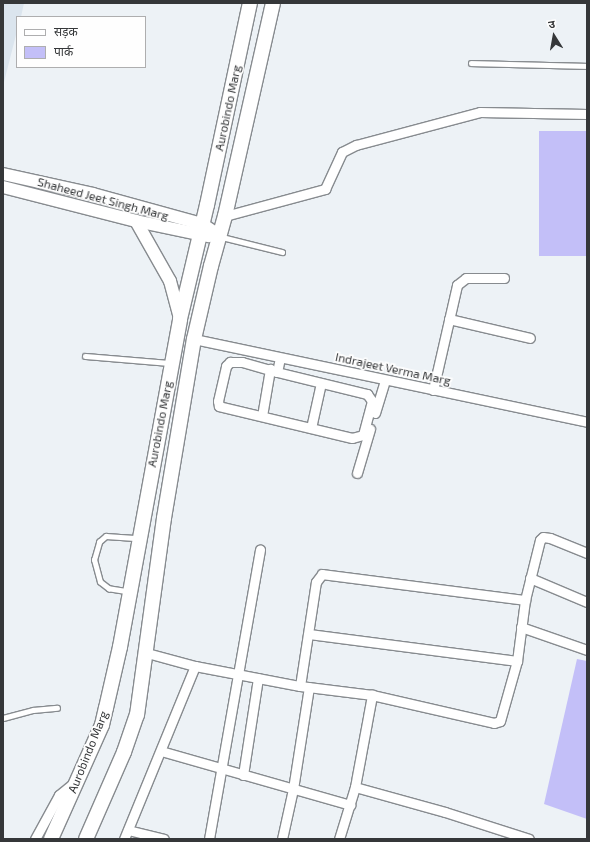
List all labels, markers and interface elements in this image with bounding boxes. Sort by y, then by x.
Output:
legend [16,16,146,68]
north arrow [534,16,574,56]
text: उ [547,17,556,31]
text: सड़क [54,24,78,38]
text: पार्क [54,44,73,58]
street label: Aurobindo Marg [212,64,244,152]
street label: Shaheed Jeet Singh Marg [36,175,170,223]
street label: Indrajeet Verma Marg [334,350,452,388]
street label: Aurobindo Marg [145,380,175,468]
street label: Aurobindo Marg [65,709,111,795]

